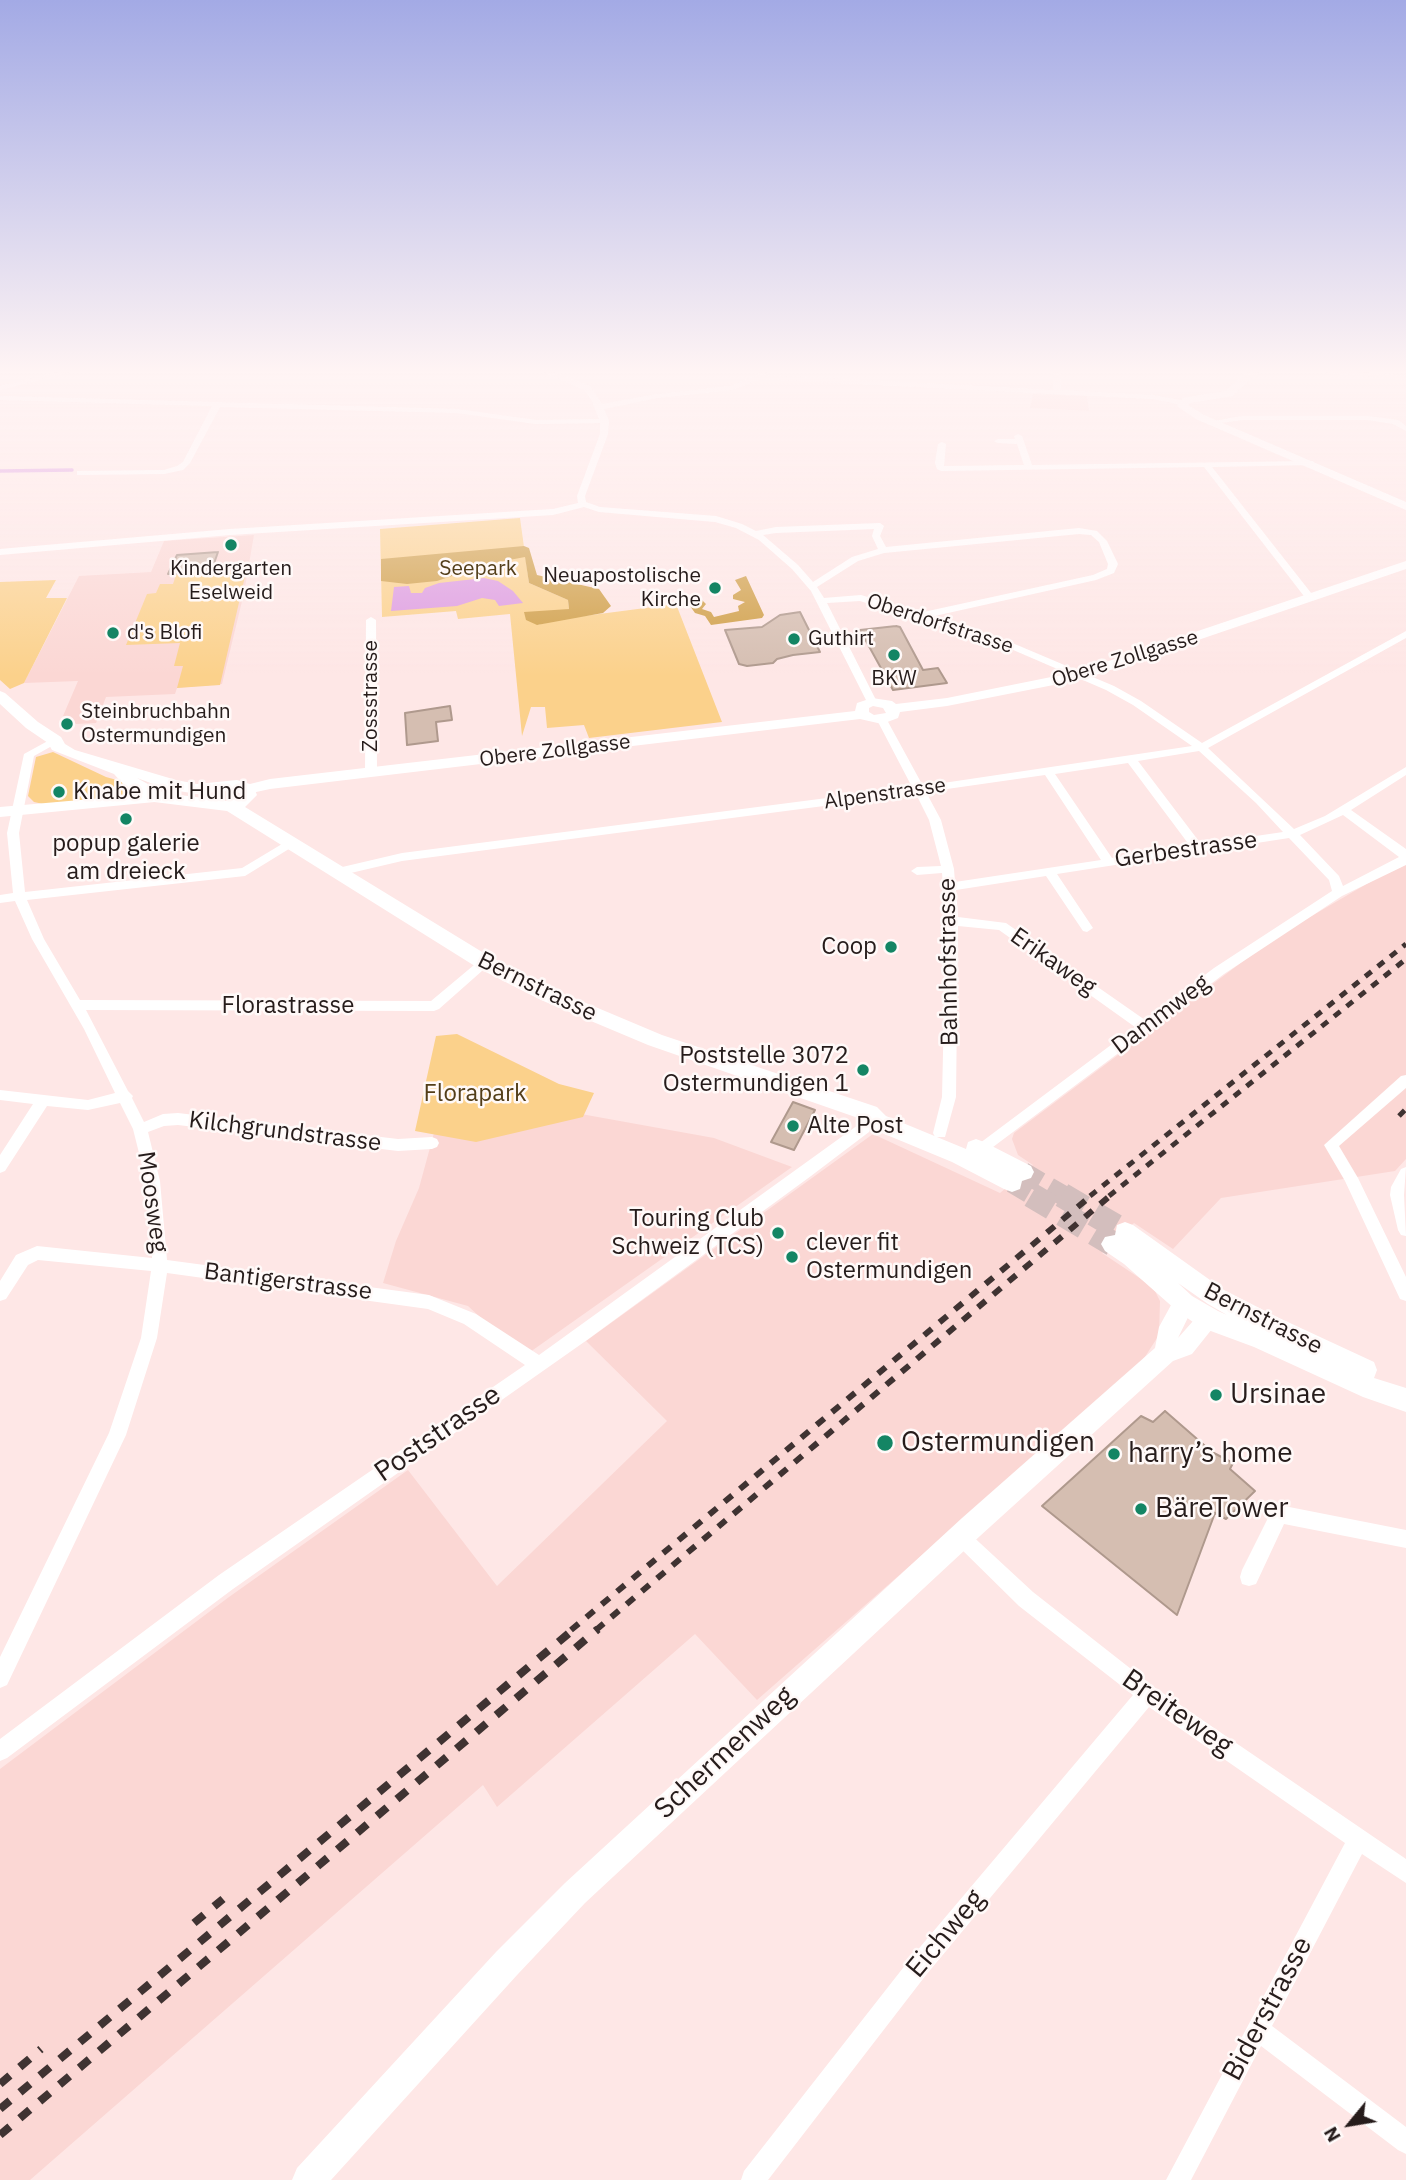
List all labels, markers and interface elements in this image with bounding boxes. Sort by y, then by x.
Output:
marker: Kindergarten Eselweid [223,537,239,553]
place label: Kindergarten Eselweid [170,556,292,606]
park label: Seepark [439,556,517,582]
place label: Neuapostolische Kirche [543,563,701,613]
marker: Neuapostolische Kirche [707,580,723,596]
street label: Oberdorfstrasse [863,588,1017,660]
place label: d's Blofi [127,620,202,646]
marker: d's Blofi [105,625,121,641]
street label: Obere Zollgasse [1049,625,1201,693]
place label: Guthirt [808,626,874,652]
marker: Guthirt [786,631,802,647]
street label: Zossstrasse [358,640,384,752]
marker: BKW [886,647,902,663]
place label: BKW [871,666,917,692]
place label: Steinbruchbahn Ostermundigen [81,699,231,749]
marker: Steinbruchbahn Ostermundigen [59,716,75,732]
street label: Obere Zollgasse [478,729,632,773]
street label: Alpenstrasse [822,773,948,815]
place label: Knabe mit Hund [73,778,246,806]
marker: Knabe mit Hund [51,784,67,800]
marker: popup galerie am dreieck [118,811,134,827]
street label: Gerbestrasse [1113,826,1259,874]
place label: popup galerie am dreieck [52,830,200,886]
street label: Bahnhofstrasse [933,878,965,1046]
street label: Erikaweg [1005,922,1101,1002]
place label: Coop [821,933,877,961]
marker: Coop [883,939,899,955]
street label: Bernstrasse [473,946,601,1028]
street label: Dammweg [1106,969,1216,1061]
street label: Florastrasse [222,992,354,1020]
place label: Poststelle 3072 Ostermundigen 1 [663,1042,849,1098]
marker: Poststelle 3072 Ostermundigen 1 [855,1062,871,1078]
park label: Florapark [423,1080,527,1108]
street label: Kilchgrundstrasse [187,1106,383,1158]
place label: Alte Post [807,1112,903,1140]
marker: Alte Post [785,1118,801,1134]
street label: Moosweg [131,1149,173,1255]
place label: Touring Club Schweiz (TCS) [612,1205,764,1261]
marker: Touring Club Schweiz (TCS) [770,1225,786,1241]
place label: clever fit Ostermundigen [806,1229,972,1285]
marker: clever fit Ostermundigen [784,1249,800,1265]
street label: Bantigerstrasse [202,1257,374,1307]
street label: Bernstrasse [1199,1277,1327,1361]
street label: Poststrasse [368,1378,508,1490]
place label: Ursinae [1230,1378,1326,1412]
marker: Ursinae [1208,1387,1224,1403]
place label: Ostermundigen [901,1426,1095,1460]
marker: Ostermundigen [875,1433,895,1453]
place label: harry’s home [1128,1437,1293,1471]
marker: harry’s home [1106,1446,1122,1462]
place label: BäreTower [1155,1492,1289,1526]
marker: BäreTower [1133,1501,1149,1517]
street label: Breiteweg [1115,1663,1239,1763]
street label: Schermenweg [648,1680,802,1826]
street label: Eichweg [899,1883,993,1985]
street label: Biderstrasse [1216,1931,1320,2087]
north arrow [1315,2089,1385,2159]
text: N [1318,2123,1346,2146]

